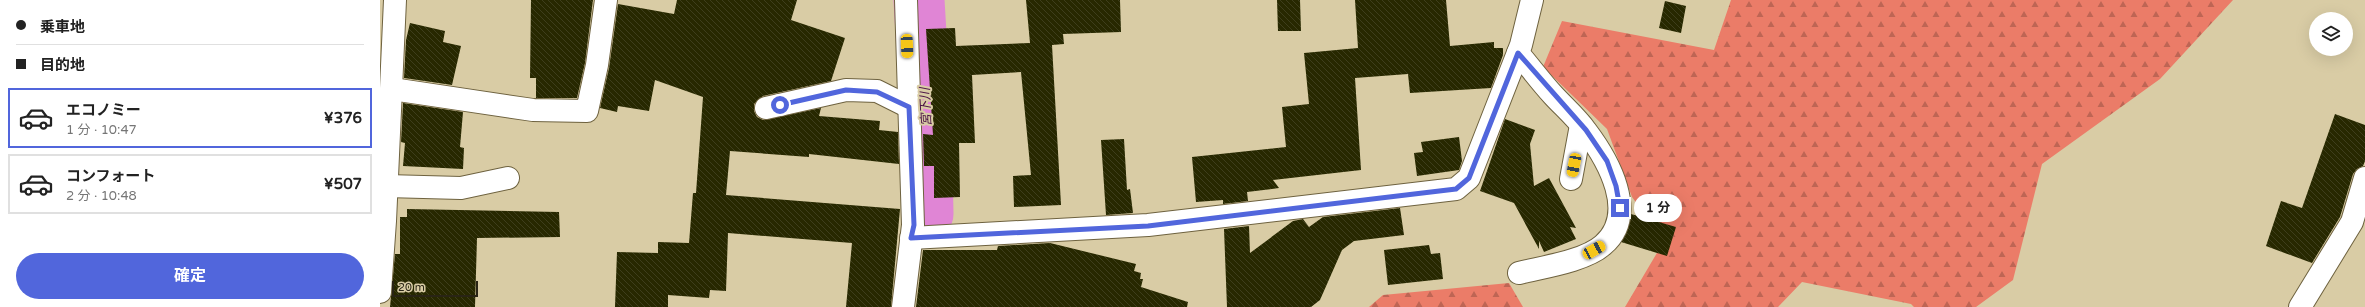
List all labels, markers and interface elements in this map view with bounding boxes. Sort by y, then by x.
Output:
map controls [2309,12,2353,56]
button: layers [2309,12,2353,56]
text: 乗車地 [40,18,85,36]
car [901,34,913,58]
text: 目的地 [40,56,85,74]
water label: 宮下川 [917,85,935,127]
route start [771,96,789,114]
icon: car [18,100,54,136]
text: エコノミー [66,101,141,119]
text: ¥376 [324,109,362,127]
text: 1 分 · 10:47 [66,122,137,138]
car [1566,152,1582,178]
icon: car [18,166,54,202]
text: コンフォート [66,167,156,185]
text: ¥507 [324,175,362,193]
text: 2 分 · 10:48 [66,188,137,204]
callout: 1 分 [1634,194,1682,222]
route end [1611,199,1629,217]
text: 1 分 [1646,200,1670,216]
car [1581,239,1607,261]
button: 確定 [16,253,364,299]
scale bar [392,279,478,298]
text: 20 m [398,281,425,294]

